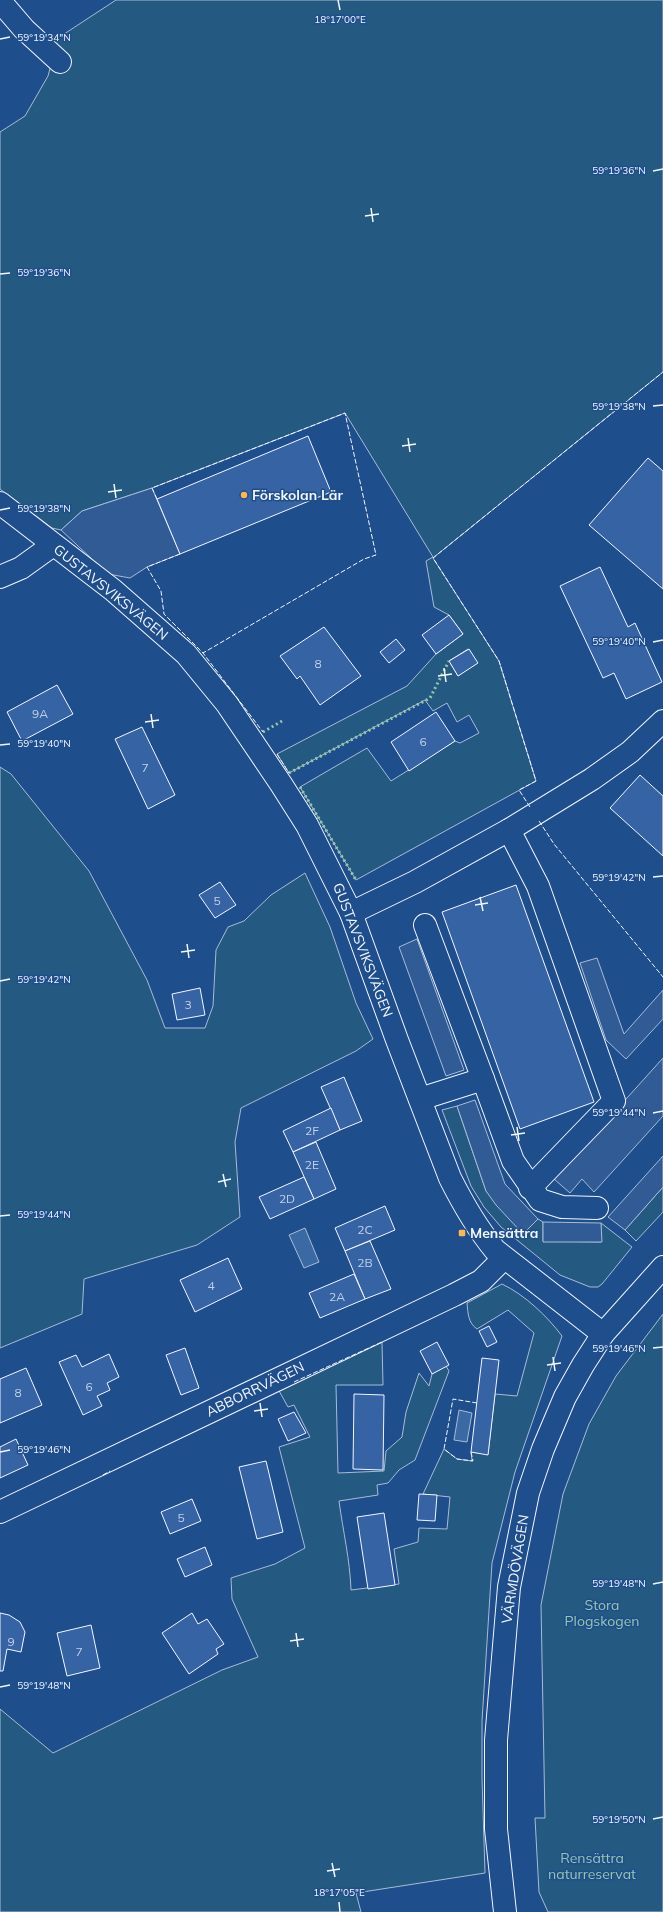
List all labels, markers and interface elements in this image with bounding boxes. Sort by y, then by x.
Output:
text: 18°17'00"E [314,13,366,26]
text: 59°19'34"N [17,31,71,44]
text: 59°19'36"N [592,164,646,177]
text: 59°19'36"N [17,266,71,279]
text: 59°19'38"N [592,400,646,413]
place label: Förskolan Lär [252,486,343,504]
marker: Förskolan Lär [239,490,249,500]
text: 59°19'38"N [17,502,71,515]
street label: GUSTAVSVIKSVÄGEN [50,540,172,644]
text: 59°19'40"N [592,635,646,648]
house number: 8 [314,656,322,671]
house number: 9A [32,706,48,721]
house number: 6 [419,734,427,749]
text: 59°19'40"N [17,737,71,750]
house number: 7 [141,760,149,775]
text: 59°19'42"N [592,871,646,884]
street label: GUSTAVSVIKSVÄGEN [329,880,397,1020]
house number: 5 [213,893,221,908]
text: 59°19'42"N [17,973,71,986]
house number: 3 [184,997,192,1012]
text: 59°19'44"N [592,1106,646,1119]
house number: 2F [305,1123,319,1138]
house number: 2E [305,1157,319,1172]
house number: 2D [279,1191,295,1206]
text: 59°19'44"N [17,1208,71,1221]
house number: 2C [357,1222,373,1237]
place label: Mensättra [470,1224,538,1242]
marker: Mensättra [457,1228,467,1238]
house number: 2B [357,1255,373,1270]
house number: 4 [207,1278,215,1293]
house number: 2A [329,1289,345,1304]
text: 59°19'46"N [592,1342,646,1355]
street label: ABBORRVÄGEN [203,1357,307,1421]
house number: 6 [85,1379,93,1394]
house number: 8 [14,1385,22,1400]
text: 59°19'46"N [17,1443,71,1456]
house number: 5 [177,1510,185,1525]
street label: VÄRMDÖVÄGEN [497,1513,533,1625]
text: 59°19'48"N [592,1577,646,1590]
park label: Stora Plogskogen [564,1596,640,1630]
house number: 9 [7,1634,15,1649]
house number: 7 [75,1644,83,1659]
text: 59°19'48"N [17,1679,71,1692]
text: 59°19'50"N [592,1813,646,1826]
park label: Rensättra naturreservat [548,1849,636,1883]
text: 18°17'05"E [313,1886,365,1899]

